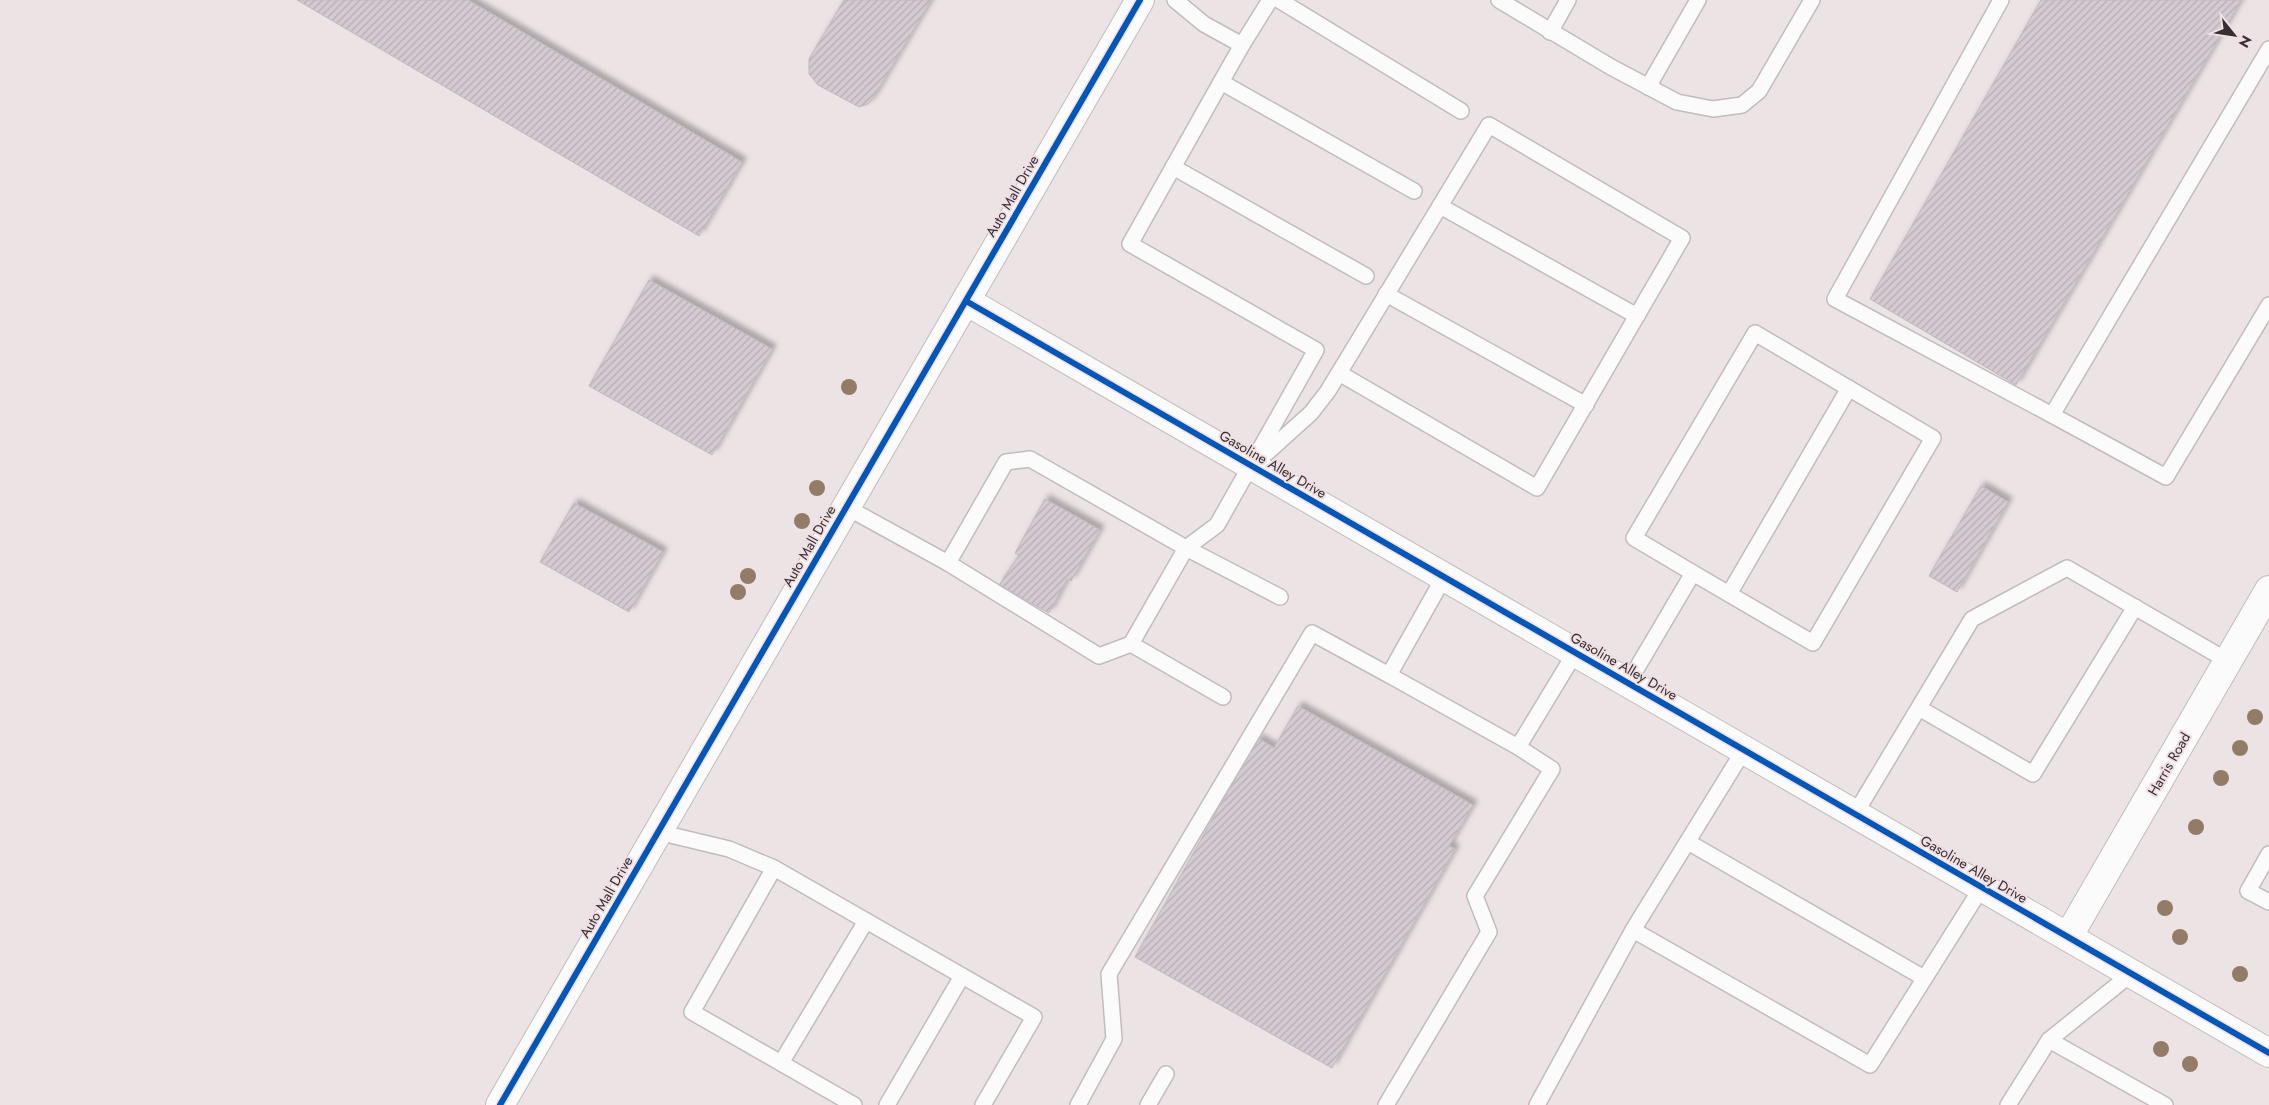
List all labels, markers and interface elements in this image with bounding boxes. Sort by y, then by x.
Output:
north arrow [2209,10,2259,60]
text: N [2234,32,2257,51]
street label: Auto Mall Drive [980,151,1044,241]
street label: Gasoline Alley Drive [1216,425,1330,503]
street label: Auto Mall Drive [777,501,841,591]
street label: Gasoline Alley Drive [1567,627,1681,705]
street label: Harris Road [2143,729,2195,799]
street label: Gasoline Alley Drive [1917,830,2031,908]
street label: Auto Mall Drive [574,852,638,942]

